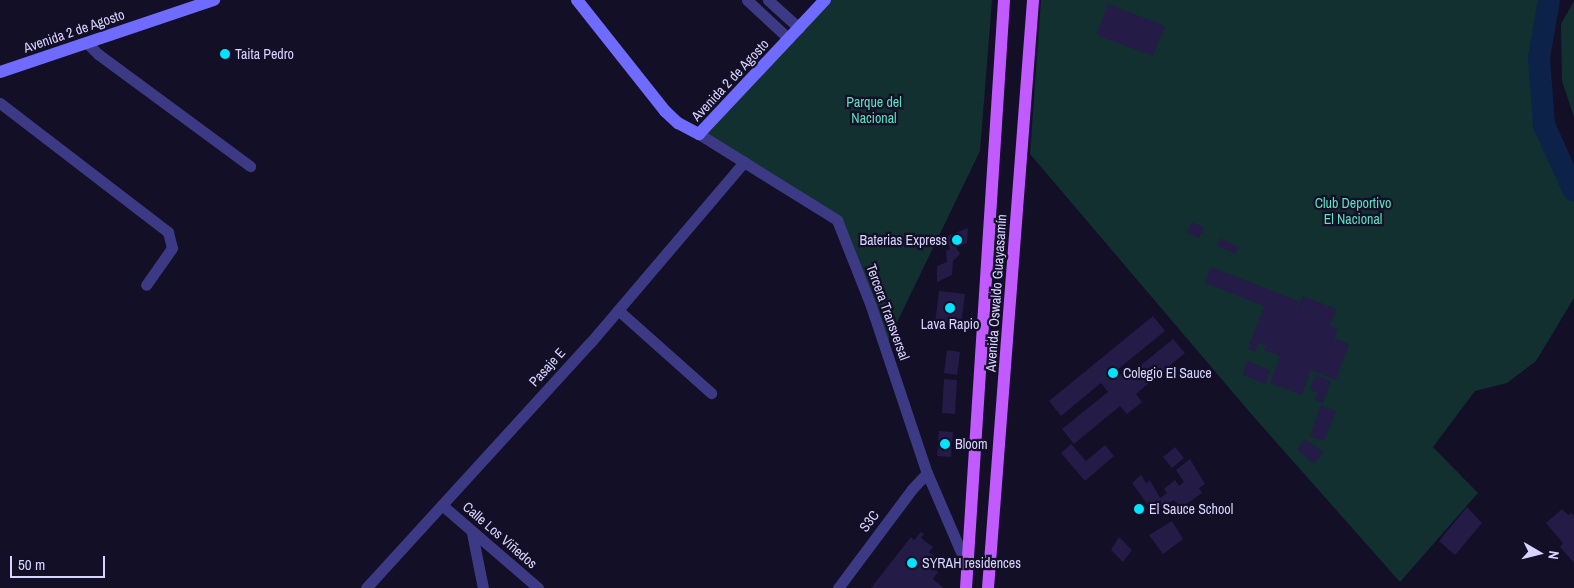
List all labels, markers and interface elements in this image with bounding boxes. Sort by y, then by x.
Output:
street label: Avenida 2 de Agosto [21,6,127,56]
street label: Avenida 2 de Agosto [688,35,772,125]
place label: Taita Pedro [235,46,294,62]
marker: Taita Pedro [219,48,231,60]
park label: Parque del Nacional [846,94,902,126]
park label: Club Deportivo El Nacional [1315,195,1391,228]
street label: Avenida Oswaldo Guayasamín [982,214,1010,372]
place label: Baterias Express [860,232,947,248]
marker: Baterias Express [951,234,963,246]
street label: Tercera Transversal [863,262,913,362]
marker: Lava Rapio [944,302,956,314]
place label: Lava Rapio [921,316,979,332]
street label: Pasaje E [525,344,569,390]
place label: Colegio El Sauce [1123,365,1212,381]
marker: Colegio El Sauce [1107,367,1119,379]
place label: Bloom [955,436,988,452]
marker: Bloom [939,438,951,450]
street label: Calle Los Viñedos [459,498,541,572]
place label: El Sauce School [1149,501,1233,517]
marker: El Sauce School [1133,503,1145,515]
street label: S3C [856,507,882,535]
north arrow [1514,528,1564,578]
scale bar [12,546,108,578]
text: N [1544,550,1563,560]
text: 50 m [18,554,45,575]
place label: SYRAH residences [922,555,1021,571]
marker: SYRAH residences [906,557,918,569]

